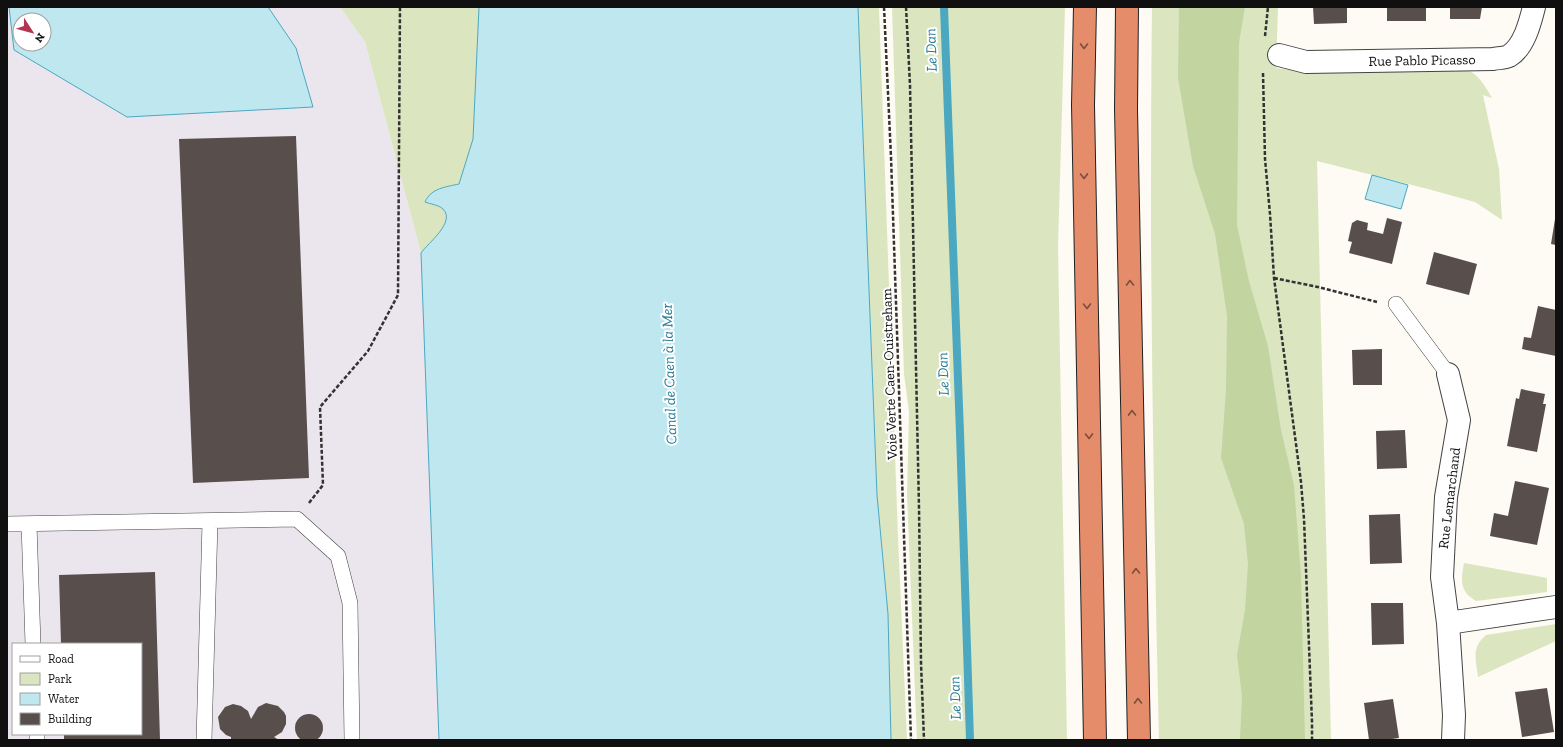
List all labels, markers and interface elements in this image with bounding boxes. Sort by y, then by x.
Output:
north arrow [12,12,52,52]
water label: Le Dan [921,28,941,72]
text: N [32,30,47,45]
one-way arrow [1080,43,1088,49]
street label: Rue Pablo Picasso [1368,51,1476,70]
one-way arrow [1080,173,1088,179]
one-way arrow [1125,280,1134,286]
street label: Voie Verte Caen-Ouistreham [878,288,901,461]
water label: Canal de Caen à la Mer [658,302,680,445]
one-way arrow [1083,303,1091,309]
water label: Le Dan [933,352,953,396]
one-way arrow [1128,410,1136,416]
one-way arrow [1085,433,1094,439]
street label: Rue Lemarchand [1435,446,1464,550]
one-way arrow [1131,568,1140,574]
legend [12,643,142,735]
text: Road [48,652,74,666]
text: Park [48,672,73,686]
water label: Le Dan [945,676,965,720]
text: Water [48,692,80,706]
one-way arrow [1134,698,1142,704]
text: Building [48,712,92,726]

